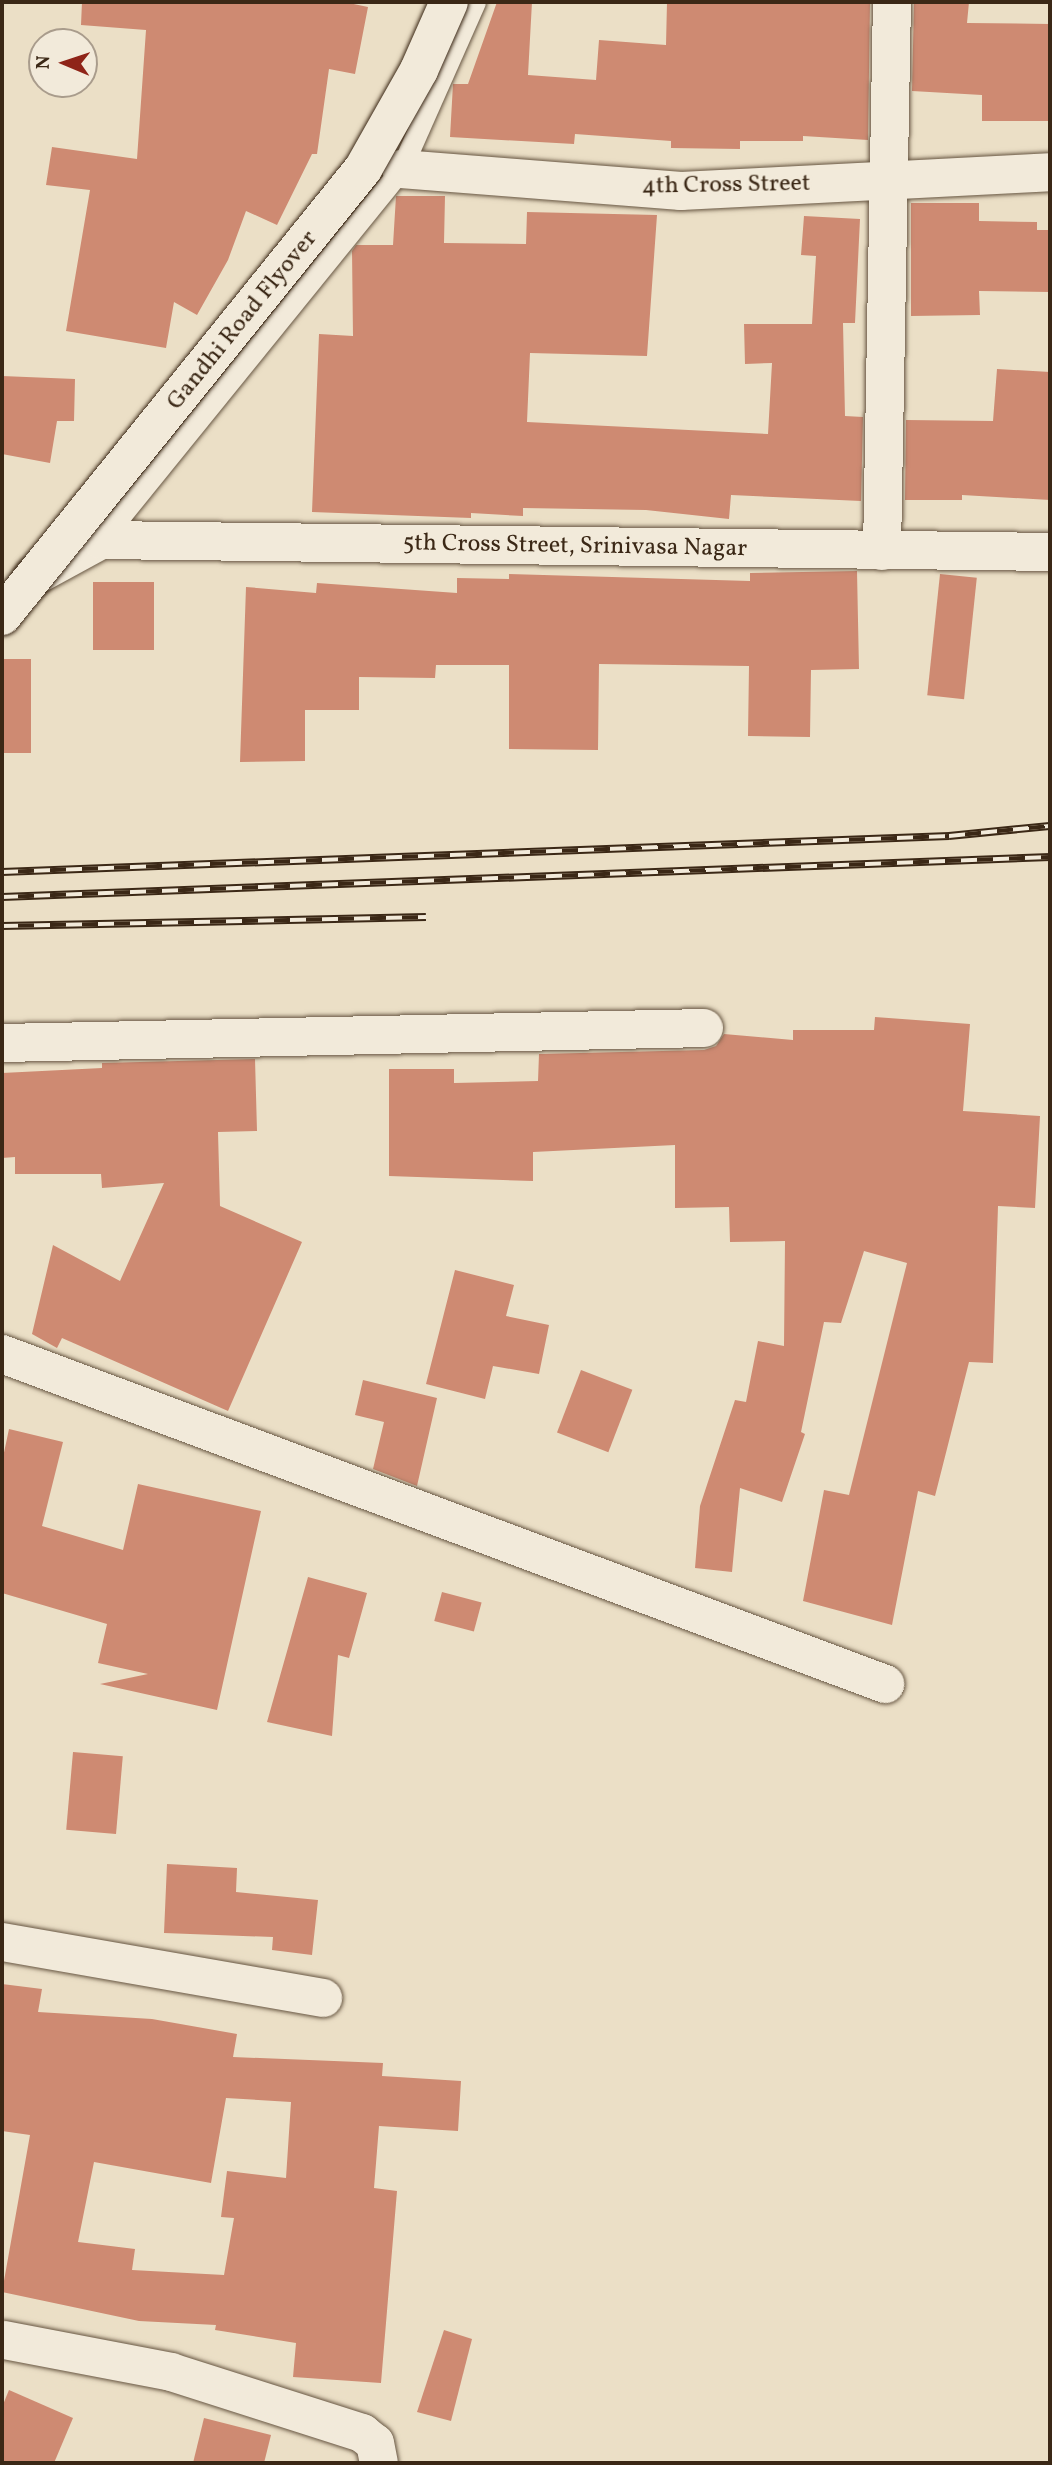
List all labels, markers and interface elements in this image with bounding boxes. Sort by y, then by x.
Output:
north arrow [28,28,98,98]
text: N [31,55,57,70]
street label: 4th Cross Street [641,170,811,202]
street label: Gandhi Road Flyover [162,225,324,417]
street label: 5th Cross Street, Srinivasa Nagar [402,530,748,564]

